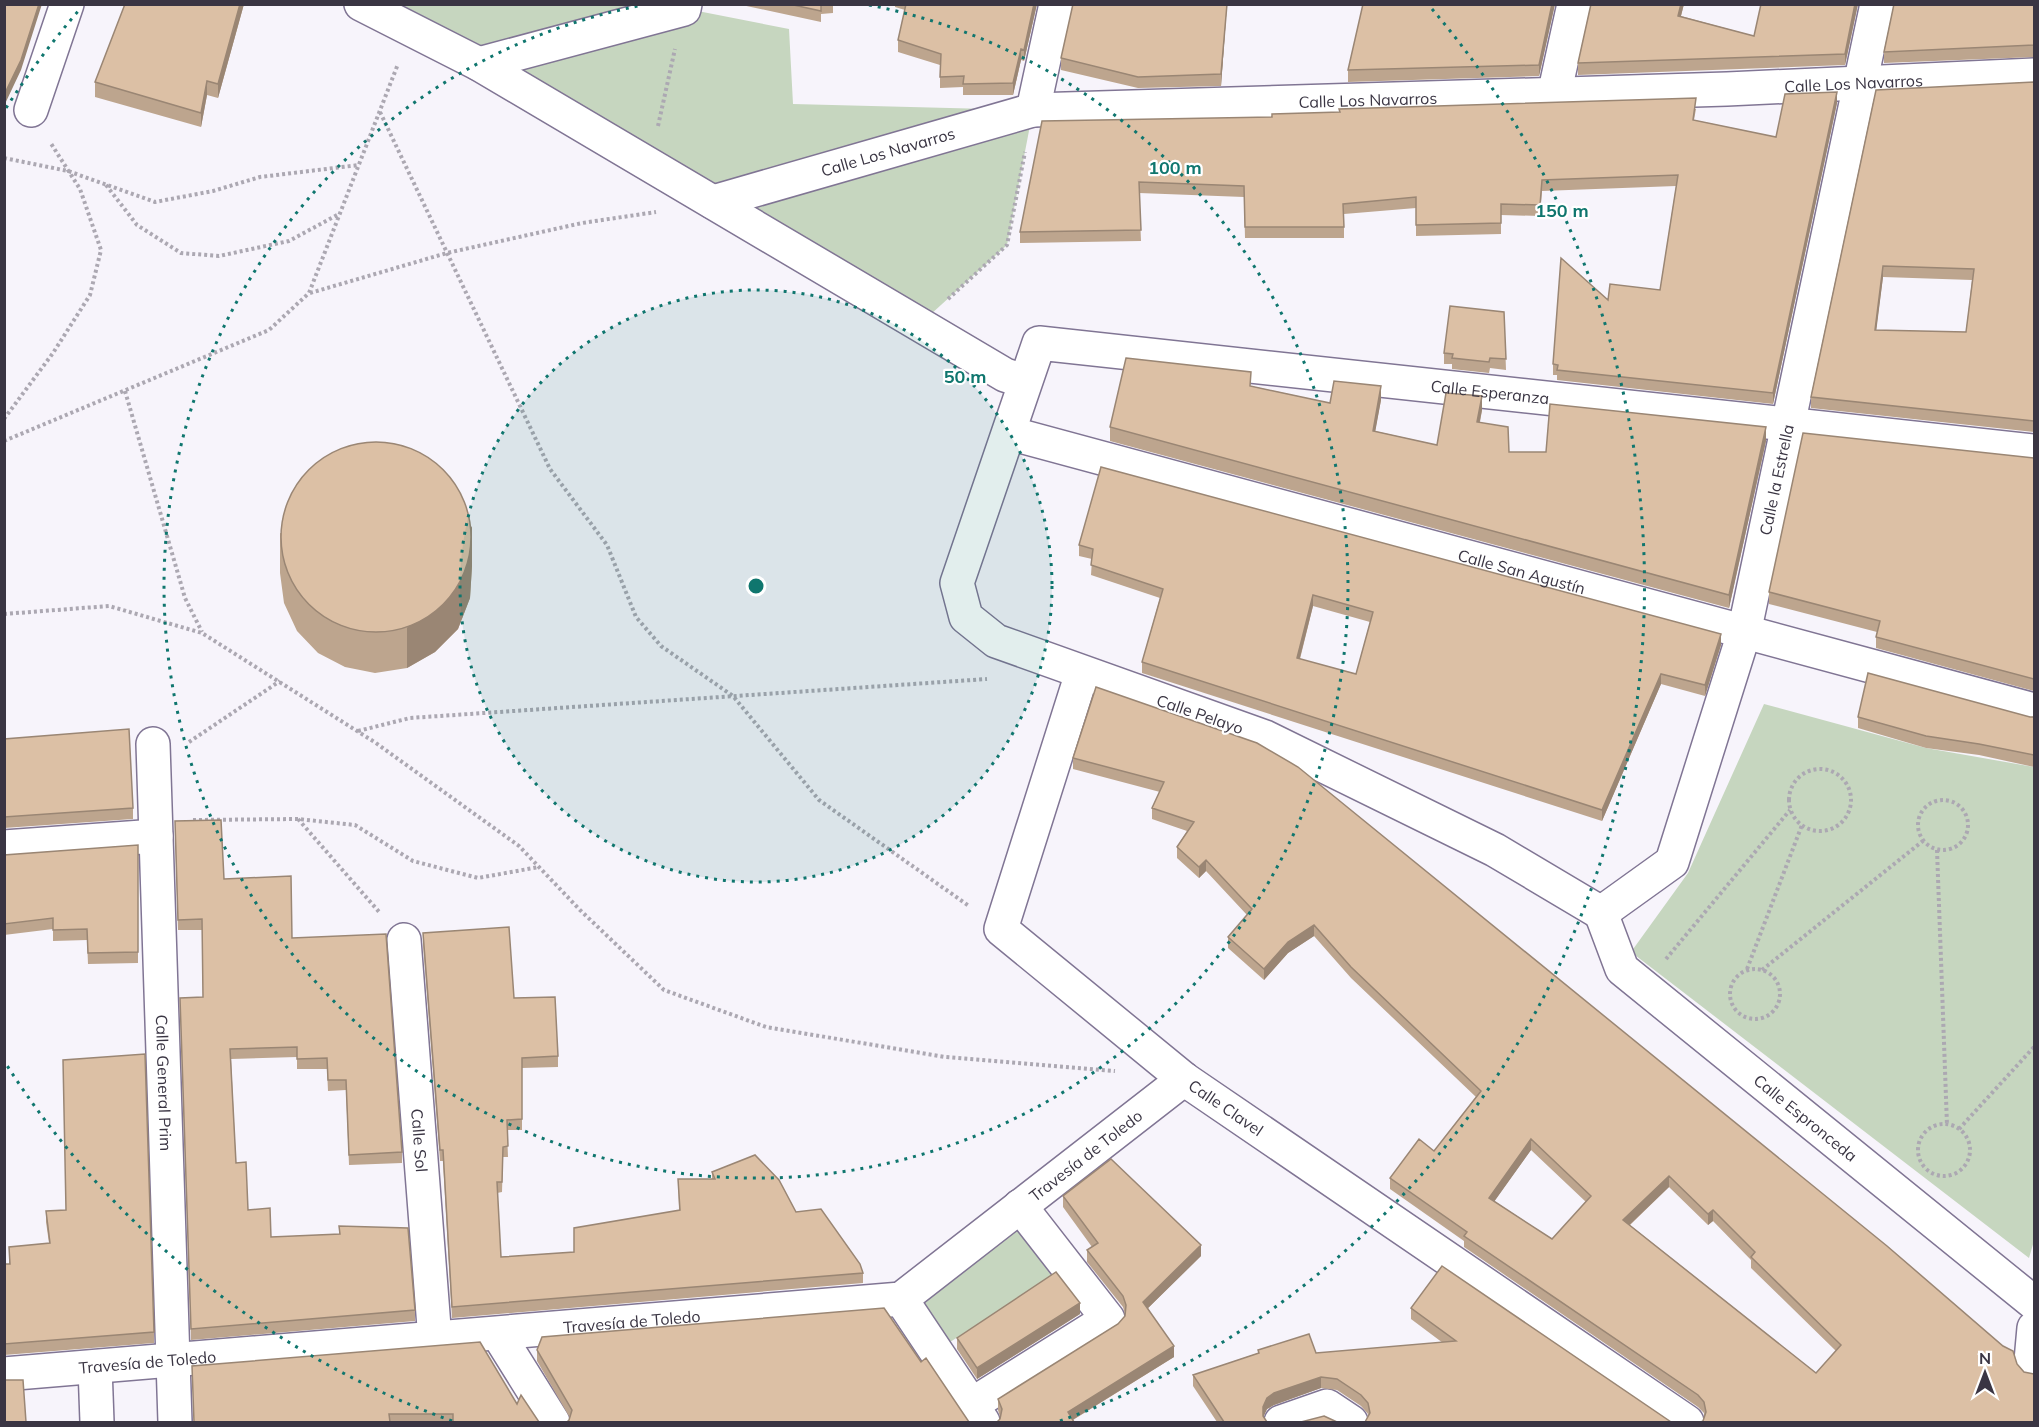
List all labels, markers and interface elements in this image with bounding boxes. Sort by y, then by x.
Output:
street label: Calle Los Navarros [1784,70,1923,96]
street label: Calle Los Navarros [1298,88,1438,112]
street label: Calle Los Navarros [818,123,957,180]
text: 100 m [1148,156,1202,179]
text: 150 m [1535,199,1589,222]
text: 50 m [944,365,986,388]
street label: Calle Esperanza [1430,376,1550,408]
street label: Calle la Estrella [1755,423,1798,537]
street label: Calle San Agustín [1456,545,1588,598]
centre of rings [746,576,766,596]
street label: Calle Pelayo [1154,690,1246,738]
street label: Calle General Prim [152,1014,176,1151]
street label: Calle Espronceda [1750,1070,1861,1166]
street label: Calle Clavel [1185,1075,1267,1140]
street label: Travesía de Toledo [1025,1105,1146,1206]
street label: Calle Sol [407,1108,432,1173]
street label: Travesía de Toledo [562,1306,701,1337]
north arrow [1955,1343,2015,1403]
street label: Travesía de Toledo [78,1346,217,1378]
text: N [1979,1348,1991,1368]

